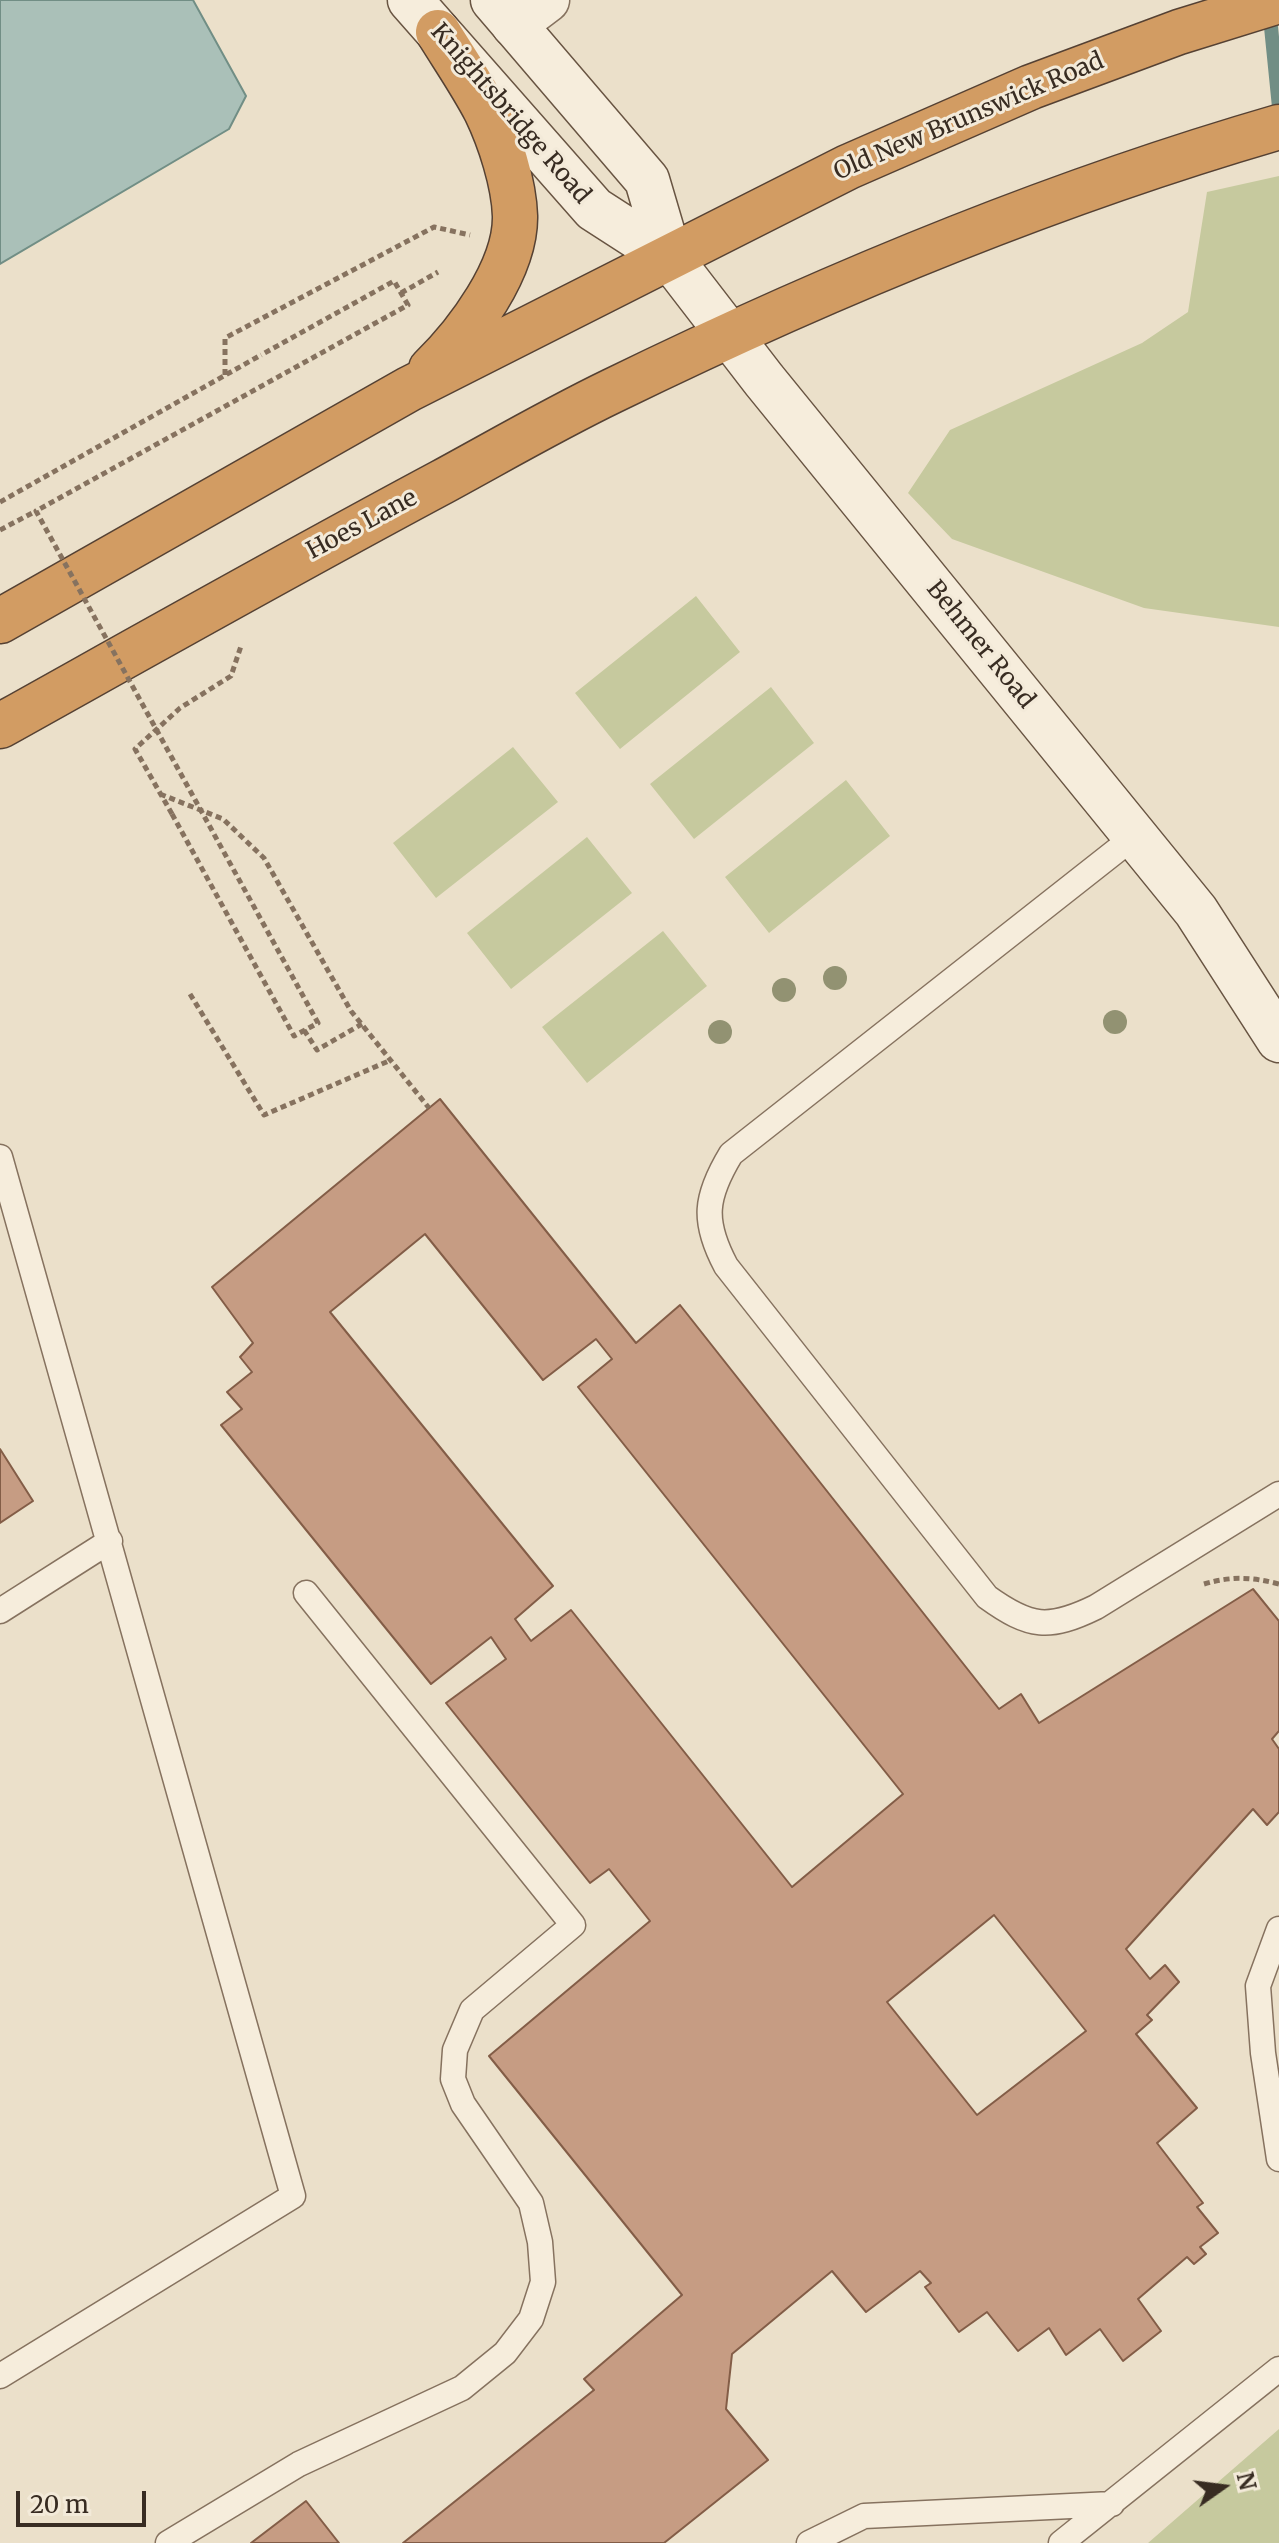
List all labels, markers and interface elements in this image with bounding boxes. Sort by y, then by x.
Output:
street label: Knightsbridge Road [424,18,596,210]
street label: Old New Brunswick Road [830,47,1108,187]
street label: Hoes Lane [302,484,422,566]
street label: Behmer Road [920,575,1040,715]
north arrow [1183,2447,1263,2527]
text: N [1231,2469,1262,2493]
scale bar [20,2475,150,2525]
text: 20 m [30,2489,89,2520]

